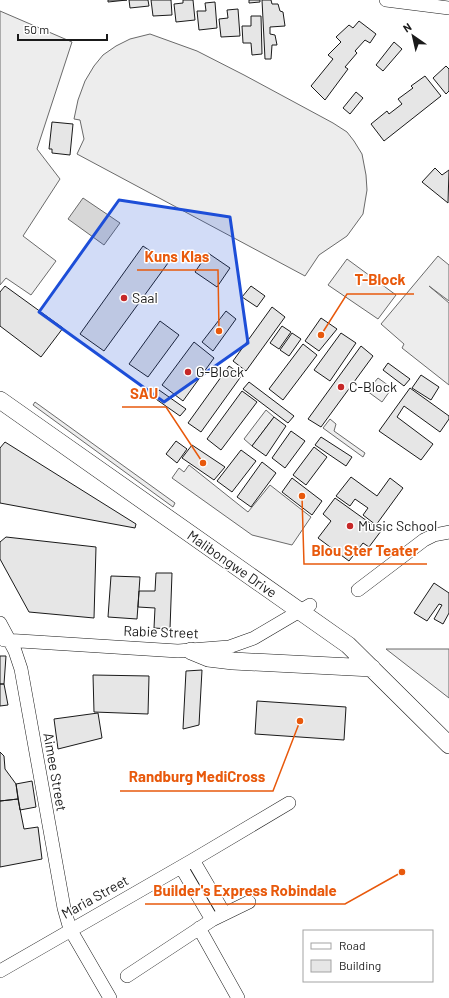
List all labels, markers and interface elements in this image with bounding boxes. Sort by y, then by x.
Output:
scale bar [18,16,107,42]
north arrow [393,16,433,56]
text: N [400,20,414,35]
text: 50 m [24,22,49,36]
callout: Kuns Klas [137,243,218,270]
text: Kuns Klas [145,247,210,265]
callout: T-Block [347,267,414,294]
text: T-Block [354,270,406,288]
place label: Saal [132,289,158,306]
marker: Saal [119,293,129,303]
place label: G-Block [196,363,244,380]
marker: G-Block [183,367,193,377]
place label: C-Block [349,378,397,395]
callout: SAU [122,380,166,407]
marker: C-Block [336,382,346,392]
text: SAU [130,384,158,402]
place label: Music School [358,517,437,534]
marker: Music School [345,521,355,531]
street label: Malibongwe Drive [184,526,280,601]
callout: Blou Ster Teater [304,537,427,564]
text: Blou Ster Teater [312,541,419,559]
street label: Rabie Street [123,622,199,641]
street label: Aimee Street [40,731,71,813]
callout: Randburg MediCross [120,764,273,791]
text: Randburg MediCross [129,767,266,785]
street label: Maria Street [58,871,131,922]
callout: Builder's Express Robindale [145,877,345,904]
text: Builder's Express Robindale [153,881,337,899]
legend [303,930,433,982]
text: Road [339,938,366,952]
text: Building [339,958,381,972]

